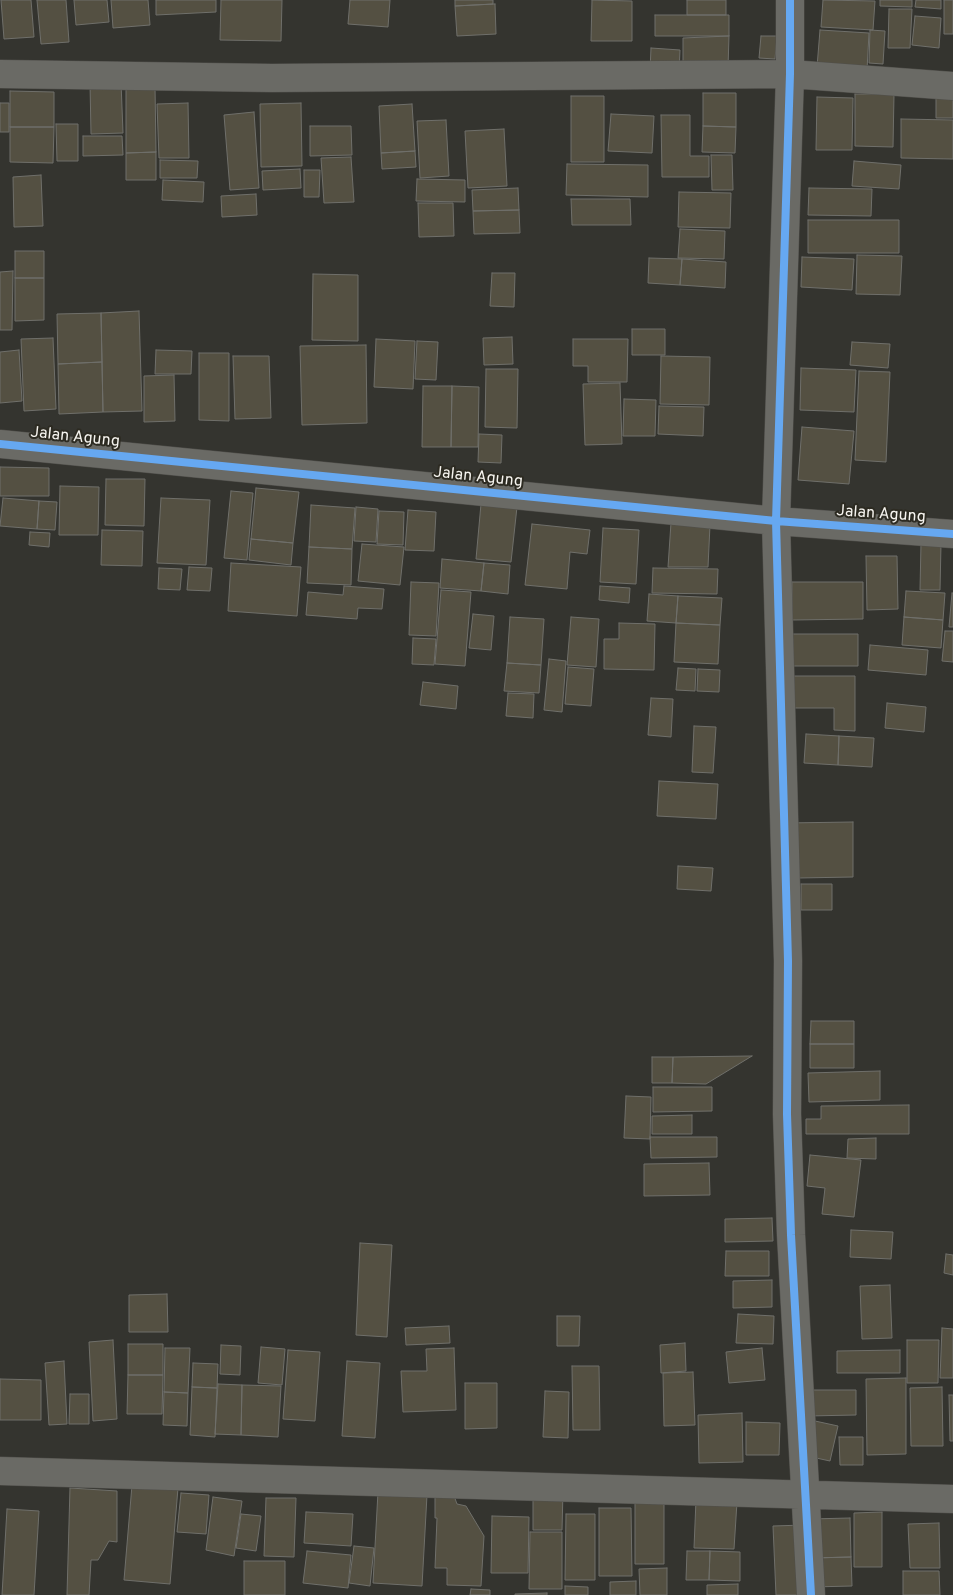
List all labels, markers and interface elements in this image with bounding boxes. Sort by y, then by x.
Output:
street label: Jalan Agung [29,424,121,452]
street label: Jalan Agung [432,464,524,492]
street label: Jalan Agung [836,502,926,528]

